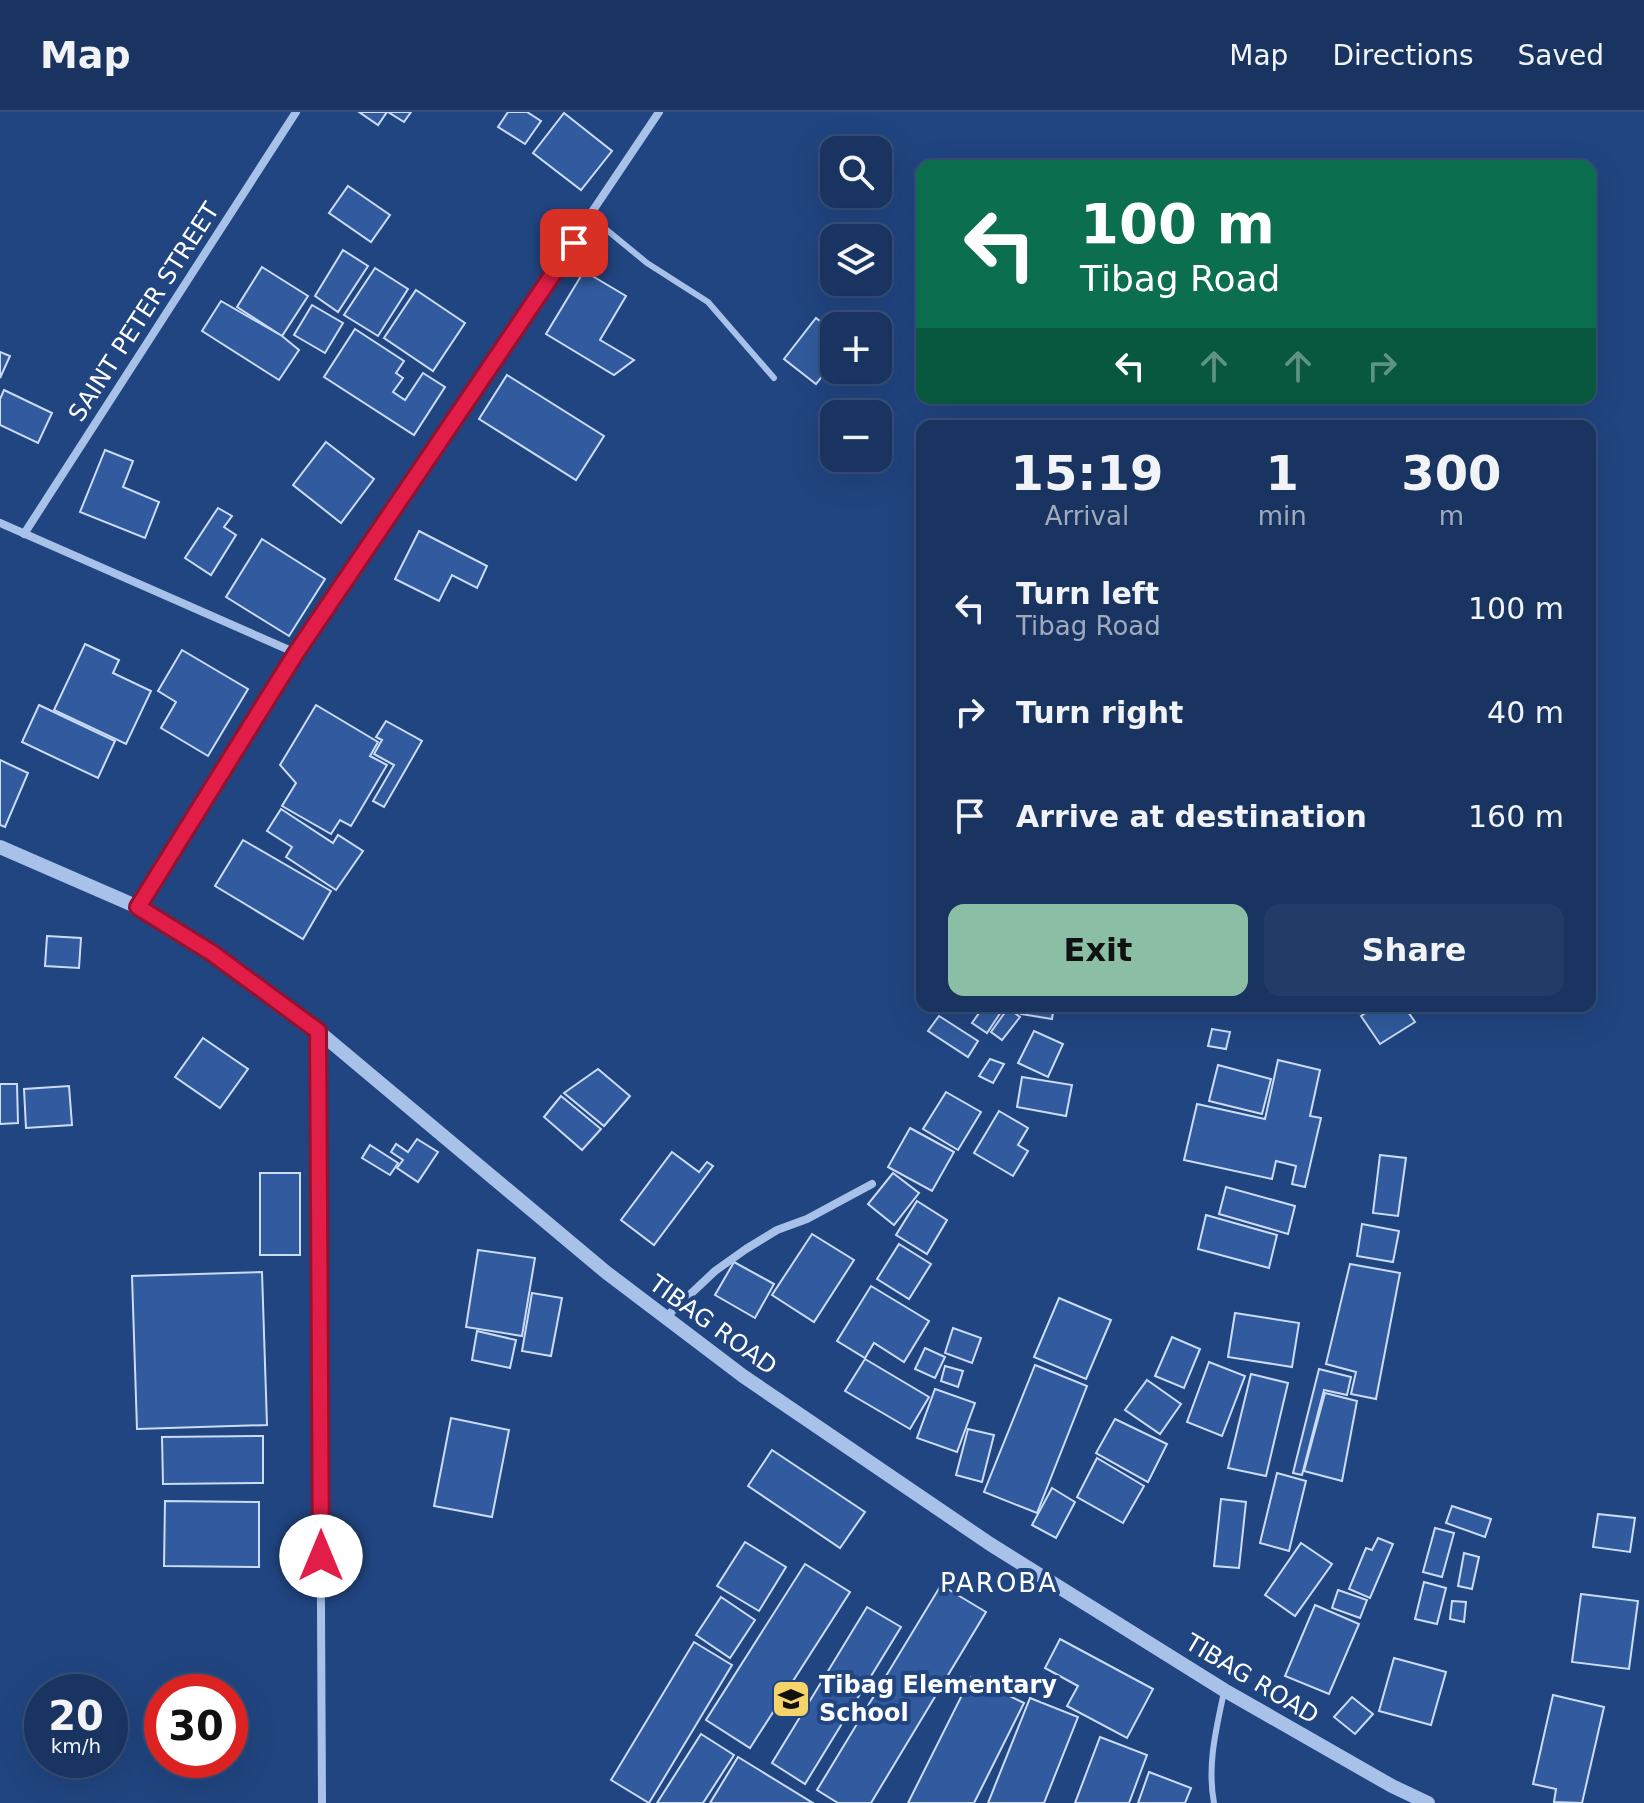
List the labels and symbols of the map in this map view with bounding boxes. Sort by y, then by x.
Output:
street label: SAINT PETER STREET [63,197,225,426]
pin [540,209,608,277]
street label: TIBAG ROAD [643,1269,782,1381]
position arrow [279,1514,363,1598]
district label: PAROBA [940,1568,1058,1598]
street label: TIBAG ROAD [1179,1628,1324,1730]
place label: Tibag Elementary School [819,1671,1057,1727]
speed limit sign: 30 [144,1674,248,1778]
school or university icon: Tibag Elementary School [770,1678,812,1720]

